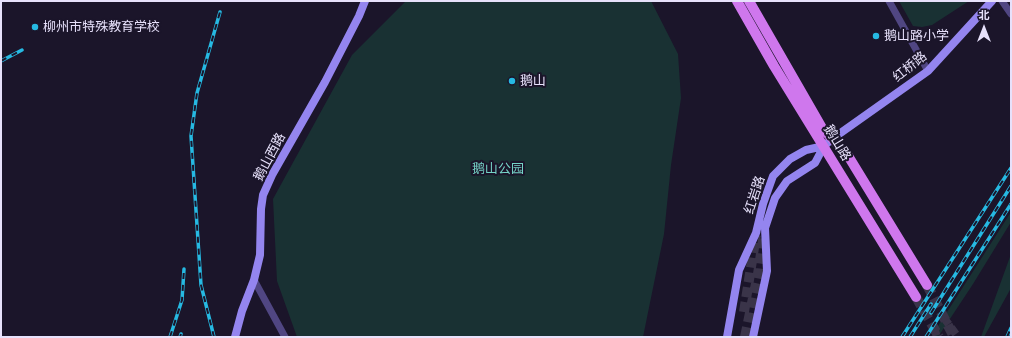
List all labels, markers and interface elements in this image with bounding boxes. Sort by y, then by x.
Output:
north arrow [964,8,1004,48]
text: 北 [979,9,990,22]
place label: 柳州市特殊教育学校 [43,19,160,35]
marker: 柳州市特殊教育学校 [30,22,40,32]
place label: 鹅山路小学 [884,28,949,44]
marker: 鹅山路小学 [871,31,881,41]
street label: 红桥路 [890,49,930,85]
place label: 鹅山 [520,73,546,89]
marker: 鹅山 [507,76,517,86]
street label: 鹅山路 [820,122,854,164]
street label: 鹅山西路 [251,130,289,184]
park label: 鹅山公园 [472,161,524,177]
street label: 红岩路 [742,174,768,216]

